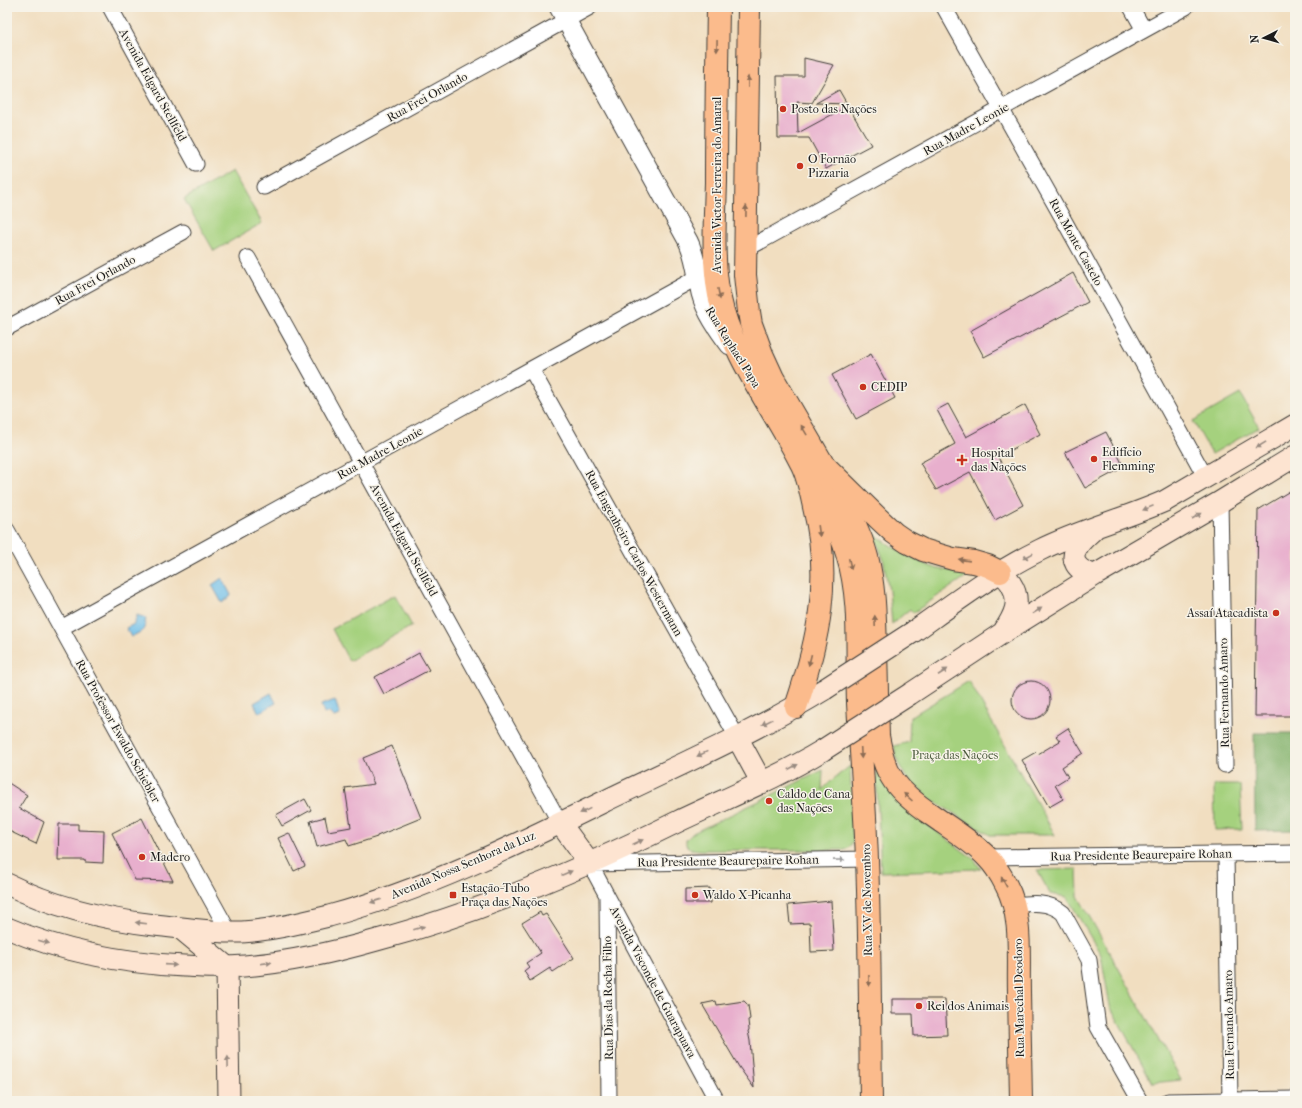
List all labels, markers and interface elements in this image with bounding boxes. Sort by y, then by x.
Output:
north arrow [1244,18,1284,58]
street label: Avenida Edgard Stellfeld [116,25,190,144]
text: N [1248,34,1261,44]
one-way arrow [714,40,720,53]
street label: Rua Frei Orlando [384,69,470,125]
one-way arrow [745,75,751,88]
street label: Avenida Victor Ferreira do Amaral [710,96,724,274]
street label: Rua Madre Leonie [921,100,1011,158]
place label: Posto das Nações [791,102,877,117]
marker: Posto das Nações [778,104,788,114]
place label: O Fornão Pizzaria [808,152,856,180]
marker: O Fornão Pizzaria [795,161,805,171]
street label: Rua Monte Castelo [1046,196,1106,288]
one-way arrow [743,205,749,218]
street label: Rua Frei Orlando [52,252,138,308]
one-way arrow [717,287,723,300]
street label: Rua Raphael Papa [702,304,764,391]
place label: CEDIP [871,380,907,394]
marker: CEDIP [858,382,868,392]
street label: Rua Madre Leonie [335,424,425,482]
one-way arrow [800,424,807,436]
one-way arrow [1255,441,1267,448]
place label: Edifício Flemming [1102,445,1155,473]
place label: Hospital das Nações [971,446,1027,475]
marker: Hospital das Nações [956,454,968,466]
marker: Edifício Flemming [1089,454,1099,464]
street label: Rua Engenheiro Carlos Westermann [582,467,686,639]
street label: Avenida Edgard Stellfeld [367,480,441,599]
one-way arrow [1143,505,1154,511]
one-way arrow [1191,512,1203,519]
one-way arrow [816,525,822,537]
one-way arrow [1022,553,1033,560]
one-way arrow [958,557,970,563]
one-way arrow [847,558,853,570]
place label: Assaí Atacadista [1186,606,1268,620]
one-way arrow [1032,607,1042,615]
marker: Assaí Atacadista [1271,608,1281,618]
one-way arrow [872,614,878,627]
street label: Rua Fernando Amaro [1216,638,1232,748]
one-way arrow [807,653,813,666]
street label: Rua Professor Ewaldo Schiebler [73,657,164,806]
one-way arrow [938,668,948,676]
one-way arrow [761,719,772,725]
one-way arrow [858,747,864,760]
park label: Praça das Nações [912,748,999,763]
one-way arrow [696,751,708,757]
one-way arrow [787,764,799,771]
place label: Caldo de Cana das Nações [777,787,851,816]
one-way arrow [903,792,913,801]
marker: Caldo de Cana das Nações [764,796,774,806]
one-way arrow [580,808,591,814]
street label: Avenida Nossa Senhora da Luz [388,828,538,902]
one-way arrow [632,839,644,845]
street label: Rua XV de Novembro [859,844,875,956]
street label: Rua Presidente Beaurepaire Rohan [1050,846,1232,864]
place label: Madero [150,850,190,864]
marker: Madero [137,852,147,862]
street label: Rua Presidente Beaurepaire Rohan [637,852,819,870]
one-way arrow [833,856,845,863]
one-way arrow [562,870,573,876]
one-way arrow [1001,876,1008,888]
place label: Estação-Tubo Praça das Nações [461,881,548,910]
place label: Waldo X-Picanha [702,888,792,902]
marker: Estação-Tubo Praça das Nações [448,890,458,900]
marker: Waldo X-Picanha [690,890,700,900]
one-way arrow [370,899,382,905]
street label: Avenida Visconde de Guarapuava [606,903,699,1061]
one-way arrow [135,920,147,926]
one-way arrow [414,925,426,931]
street label: Rua Dias da Rocha Filho [600,936,616,1060]
street label: Rua Marechal Deodoro [1011,938,1027,1058]
one-way arrow [38,939,50,945]
one-way arrow [260,960,272,966]
one-way arrow [165,962,177,969]
street label: Rua Fernando Amaro [1221,970,1237,1080]
one-way arrow [866,975,872,988]
place label: Rei dos Animais [927,999,1010,1013]
marker: Rei dos Animais [914,1001,924,1011]
one-way arrow [225,1055,231,1068]

